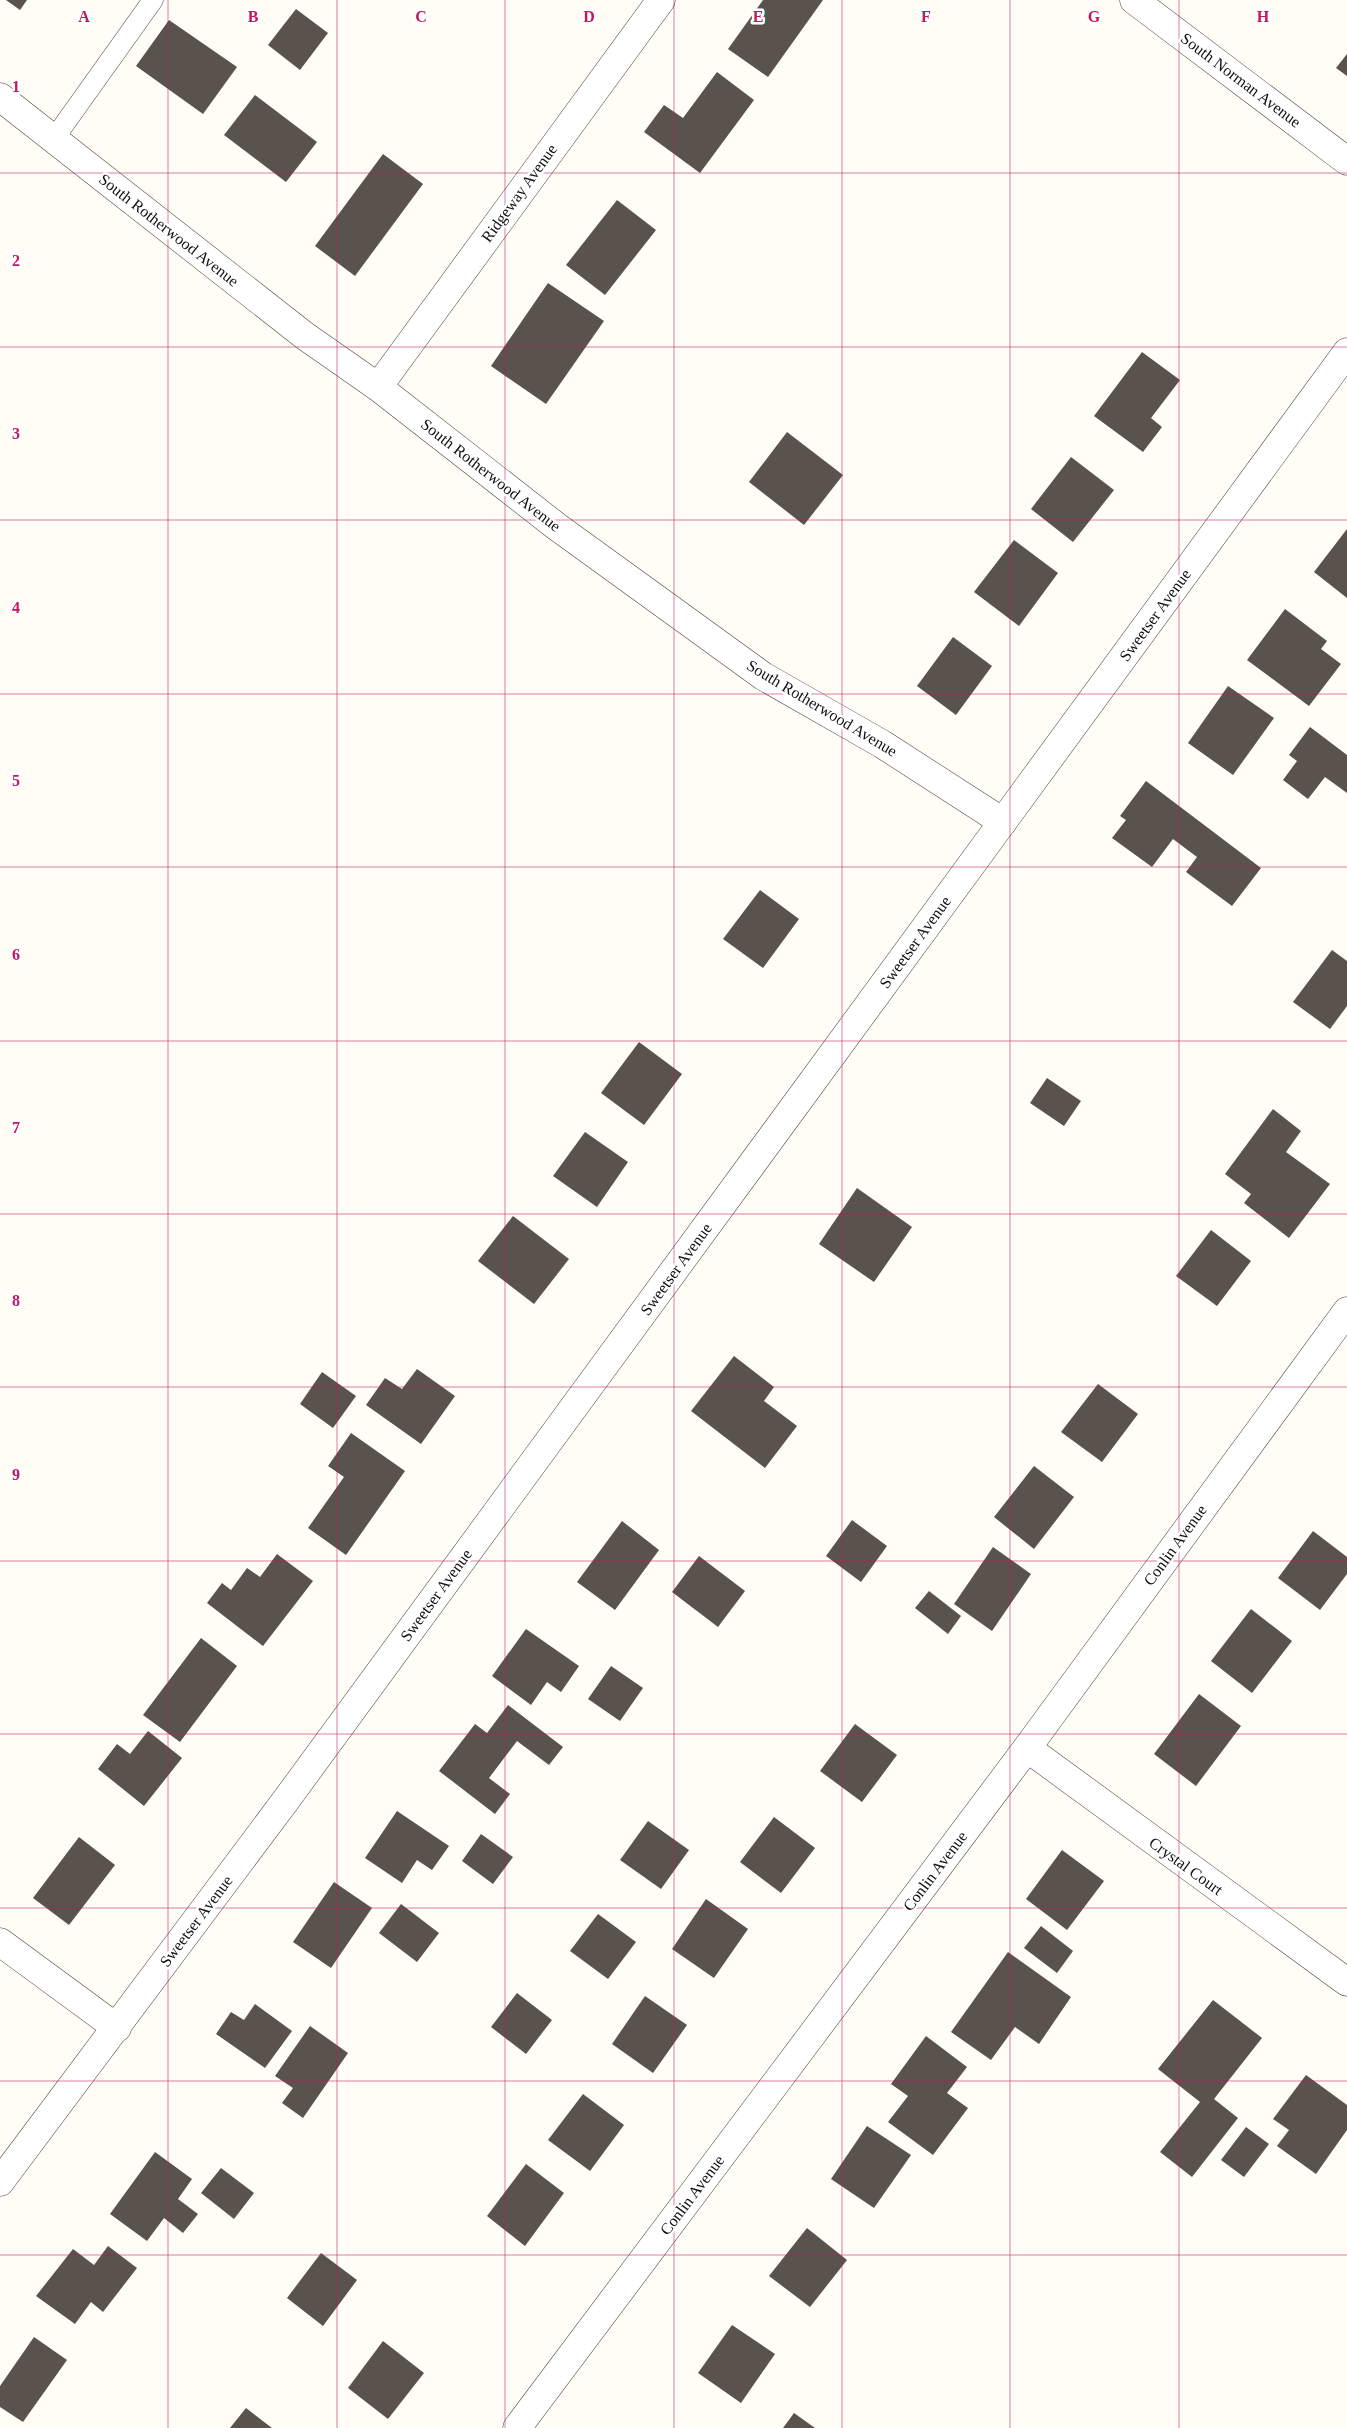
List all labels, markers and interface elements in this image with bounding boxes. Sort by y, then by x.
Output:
text: A [78,8,90,25]
text: B [248,8,259,25]
text: C [415,8,427,25]
text: D [583,8,595,25]
text: E [753,8,763,25]
text: F [921,8,931,25]
text: G [1088,8,1101,25]
text: H [1257,8,1270,25]
street label: South Norman Avenue [1178,29,1304,131]
text: 1 [12,78,20,95]
street label: Ridgeway Avenue [478,141,561,246]
street label: South Rotherwood Avenue [96,170,242,290]
text: 2 [12,252,20,269]
street label: South Rotherwood Avenue [418,415,564,535]
text: 3 [12,425,20,442]
street label: Sweetser Avenue [1116,566,1194,664]
text: 4 [12,599,20,616]
street label: South Rotherwood Avenue [744,656,900,760]
text: 5 [12,772,20,789]
street label: Sweetser Avenue [876,893,954,991]
text: 6 [12,946,20,963]
text: 7 [12,1119,20,1136]
street label: Sweetser Avenue [637,1220,715,1318]
text: 8 [12,1292,20,1309]
text: 9 [12,1466,20,1483]
street label: Conlin Avenue [1140,1501,1210,1589]
street label: Sweetser Avenue [397,1546,475,1644]
street label: Conlin Avenue [900,1828,970,1914]
street label: Crystal Court [1145,1834,1226,1899]
street label: Sweetser Avenue [156,1872,236,1970]
street label: Conlin Avenue [657,2152,727,2238]

